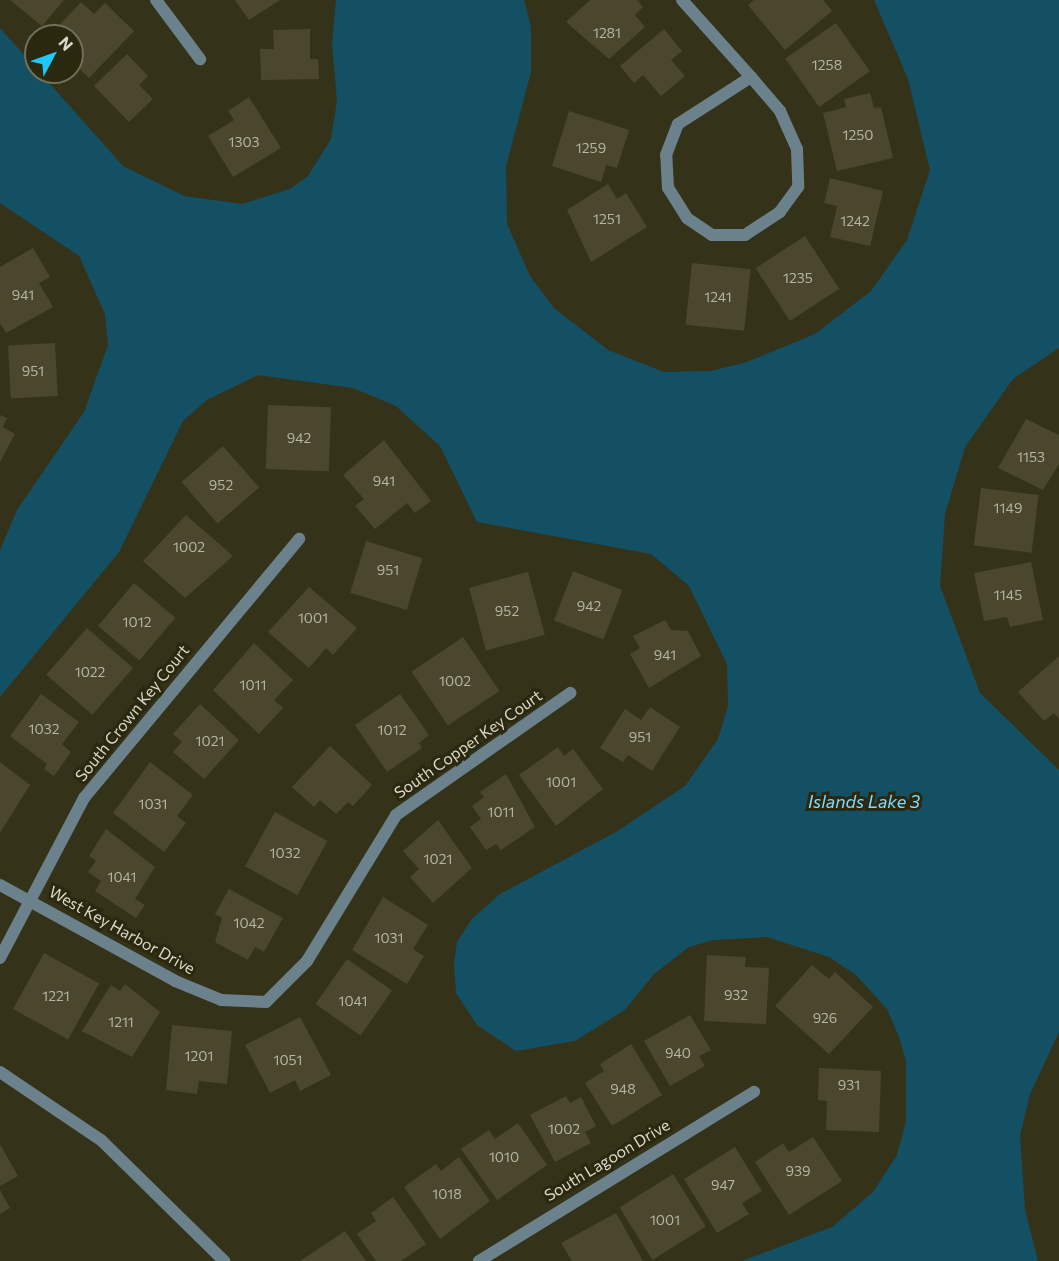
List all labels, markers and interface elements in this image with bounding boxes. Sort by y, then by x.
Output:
north arrow [24,24,84,84]
house number: 1281 [593,25,621,41]
text: N [55,32,78,54]
house number: 1258 [812,57,842,73]
house number: 1250 [843,127,873,143]
house number: 1303 [228,134,260,150]
house number: 1259 [576,140,606,156]
house number: 1251 [593,211,621,227]
house number: 1242 [840,213,870,229]
house number: 1235 [783,270,813,286]
house number: 941 [12,287,34,303]
house number: 1241 [704,289,732,305]
house number: 951 [22,363,44,379]
house number: 942 [287,430,311,446]
house number: 1153 [1017,449,1045,465]
house number: 941 [373,473,395,489]
house number: 952 [209,477,233,493]
house number: 1149 [994,500,1022,516]
house number: 1002 [173,539,205,555]
house number: 951 [377,562,399,578]
house number: 1145 [994,587,1022,603]
house number: 942 [577,598,601,614]
house number: 952 [495,603,519,619]
house number: 1001 [298,610,328,626]
house number: 1012 [123,614,151,630]
street label: South Crown Key Court [71,641,193,785]
house number: 941 [654,647,676,663]
house number: 1022 [75,664,105,680]
house number: 1002 [439,673,471,689]
house number: 1011 [239,677,267,693]
street label: South Copper Key Court [390,686,546,802]
house number: 1032 [29,721,59,737]
house number: 1012 [378,722,406,738]
house number: 951 [629,729,651,745]
house number: 1021 [196,733,224,749]
house number: 1001 [546,774,576,790]
water label: Islands Lake 3 [808,790,920,812]
house number: 1031 [138,796,168,812]
house number: 1011 [487,804,515,820]
house number: 1032 [270,845,300,861]
house number: 1021 [424,851,452,867]
house number: 1041 [107,869,137,885]
street label: West Key Harbor Drive [46,882,198,978]
house number: 1042 [233,915,265,931]
house number: 1031 [374,930,404,946]
house number: 932 [724,987,748,1003]
house number: 1221 [42,988,70,1004]
house number: 1041 [338,993,368,1009]
house number: 926 [813,1010,837,1026]
house number: 1211 [108,1014,134,1030]
house number: 940 [665,1045,691,1061]
house number: 1201 [185,1048,213,1064]
house number: 1051 [273,1052,303,1068]
house number: 931 [838,1077,860,1093]
house number: 948 [610,1081,636,1097]
street label: South Lagoon Drive [541,1115,673,1205]
house number: 1002 [548,1121,580,1137]
house number: 1010 [489,1149,519,1165]
house number: 939 [786,1163,810,1179]
house number: 947 [711,1177,735,1193]
house number: 1018 [432,1186,462,1202]
house number: 1001 [650,1212,680,1228]

